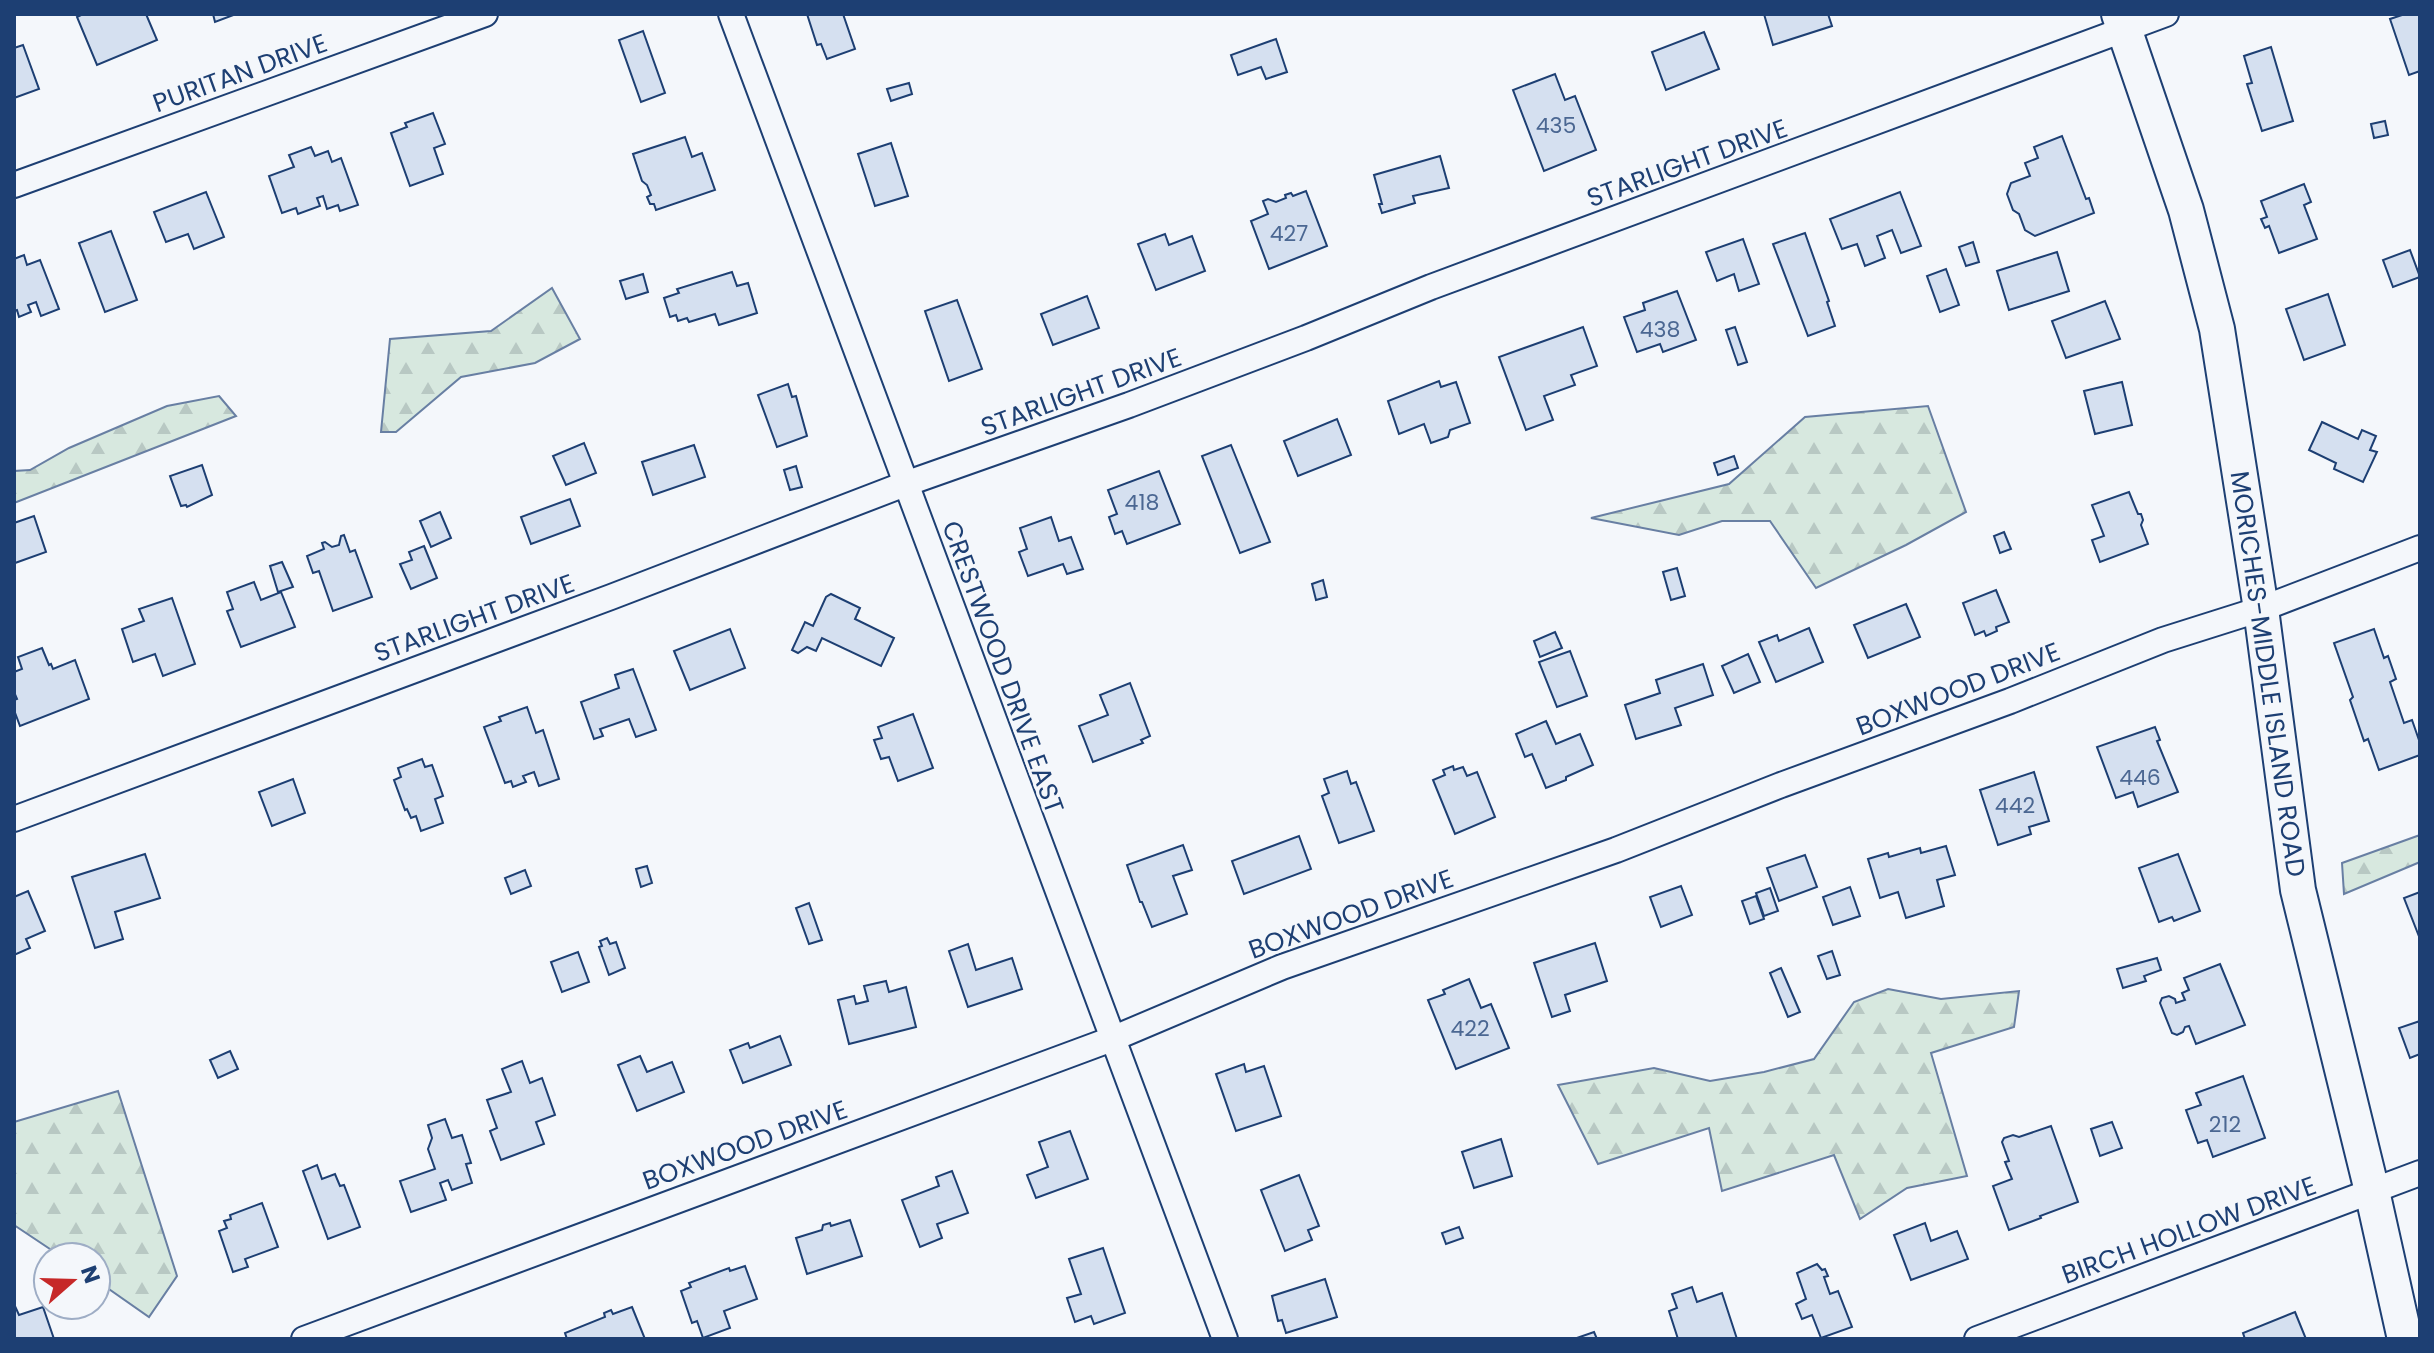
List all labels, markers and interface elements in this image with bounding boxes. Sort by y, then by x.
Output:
street label: PURITAN DRIVE [148,25,332,121]
house number: 435 [1536,110,1576,141]
street label: STARLIGHT DRIVE [1582,110,1792,216]
house number: 427 [1270,218,1308,249]
house number: 438 [1640,314,1680,345]
street label: STARLIGHT DRIVE [976,339,1186,445]
street label: MORICHES-MIDDLE ISLAND ROAD [2222,469,2314,879]
house number: 418 [1125,487,1159,518]
street label: CRESTWOOD DRIVE EAST [933,516,1073,818]
street label: STARLIGHT DRIVE [369,565,579,671]
street label: BOXWOOD DRIVE [1851,634,2065,744]
house number: 446 [2119,762,2161,793]
house number: 442 [1995,790,2035,821]
street label: BOXWOOD DRIVE [1244,860,1458,968]
house number: 422 [1450,1013,1490,1044]
street label: BOXWOOD DRIVE [638,1091,852,1199]
house number: 212 [2209,1109,2241,1140]
street label: BIRCH HOLLOW DRIVE [2057,1167,2321,1293]
north arrow [32,1241,112,1321]
text: N [73,1261,108,1287]

